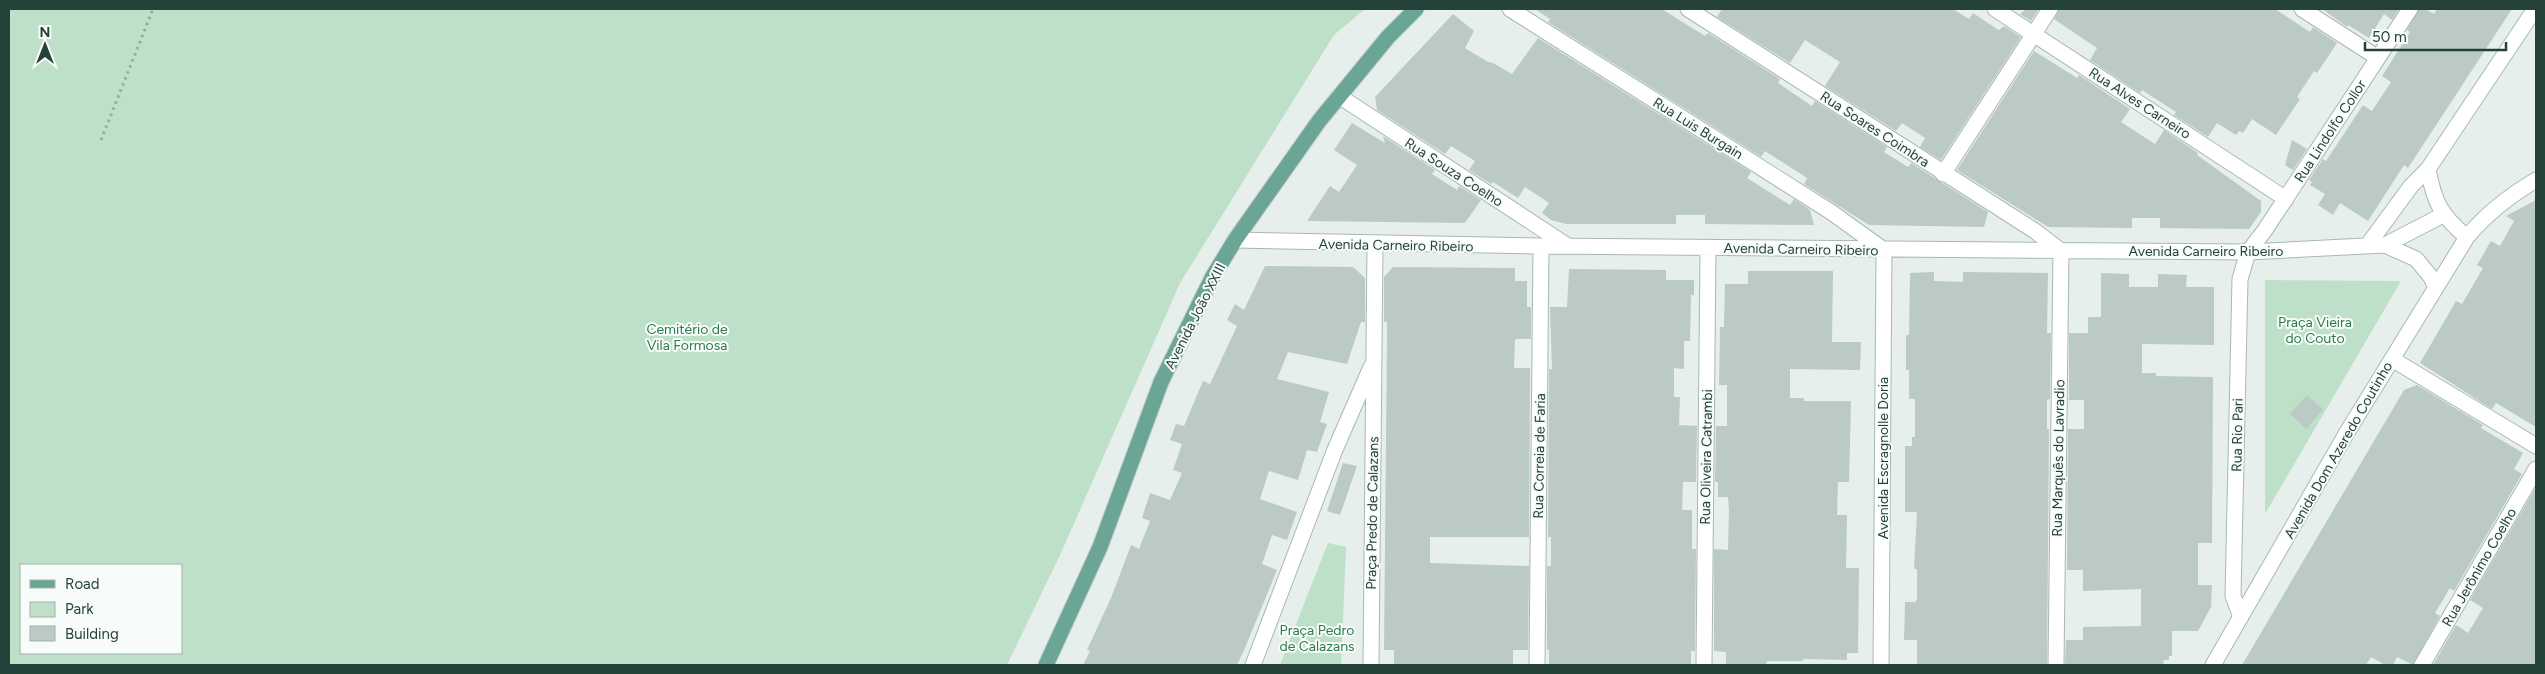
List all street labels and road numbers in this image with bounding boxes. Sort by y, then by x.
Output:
street label: Rua Alves Carneiro [2086,64,2194,143]
street label: Rua Lindolfo Collor [2291,77,2370,186]
street label: Rua Soares Coimbra [1817,88,1933,171]
street label: Rua Luis Burgain [1650,94,1746,163]
street label: Rua Souza Coelho [1401,134,1506,211]
street label: Avenida Carneiro Ribeiro [1318,236,1474,255]
street label: Avenida Carneiro Ribeiro [1723,240,1879,259]
street label: Avenida Carneiro Ribeiro [2129,243,2283,260]
street label: Avenida João XXIII [1161,260,1229,372]
street label: Avenida Dom Azeredo Coutinho [2281,359,2396,542]
street label: Avenida Escragnolle Doria [1875,377,1892,539]
street label: Rua Marquês do Lavradio [2049,379,2068,537]
street label: Rua Oliveira Catrambi [1697,389,1716,525]
street label: Rua Correia de Faria [1530,393,1549,519]
street label: Rua Rio Pari [2228,398,2247,472]
street label: Praça Predo de Calazans [1363,436,1382,590]
street label: Rua Jerônimo Coelho [2438,505,2520,630]

